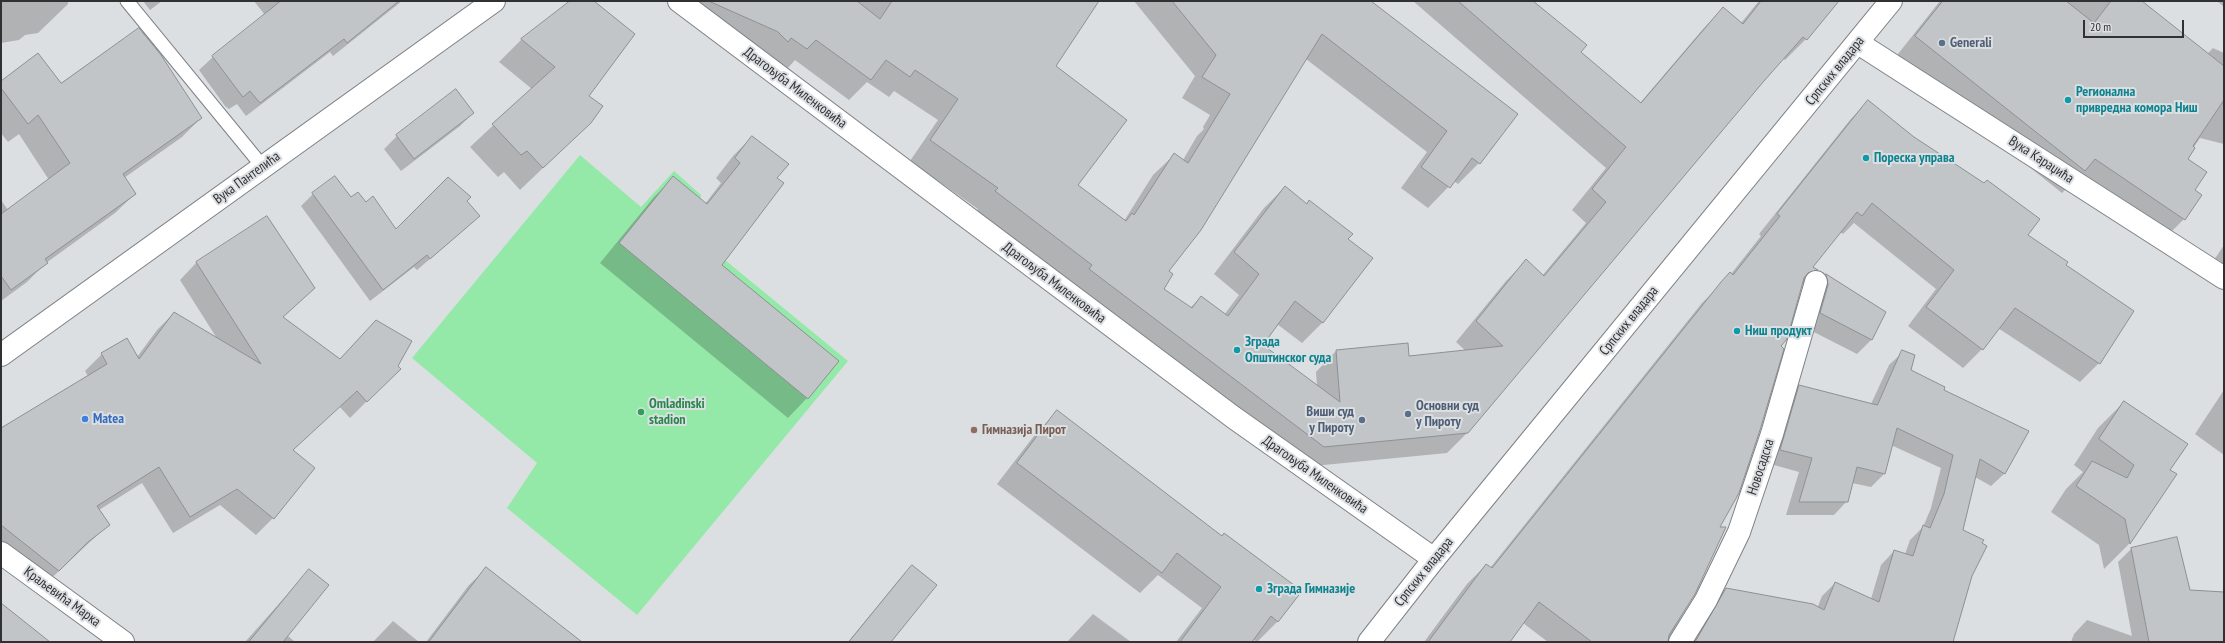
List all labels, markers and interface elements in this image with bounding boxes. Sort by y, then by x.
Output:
scale bar [2085,12,2186,38]
text: 20 m [2090,19,2111,34]
street label: Српских владара [1802,33,1868,109]
place label: Generali [1950,35,1992,51]
marker: Generali [1937,38,1947,48]
street label: Драгољуба Миленковића [740,44,850,132]
place label: Регионална привредна комора Ниш [2076,84,2198,116]
marker: Регионална привредна комора Ниш [2063,95,2073,105]
street label: Вука Караџића [2005,133,2077,187]
street label: Вука Пантелића [210,148,284,208]
place label: Пореска управа [1874,150,1955,166]
marker: Пореска управа [1861,153,1871,163]
street label: Драгољуба Миленковића [999,239,1109,327]
street label: Српских владара [1596,283,1662,359]
place label: Ниш продукт [1745,323,1812,339]
marker: Ниш продукт [1732,326,1742,336]
place label: Зграда Општинског суда [1245,334,1331,366]
marker: Зграда Општинског суда [1232,345,1242,355]
place label: Omladinski stadion [649,396,705,428]
place label: Основни суд у Пироту [1416,398,1479,430]
place label: Виши суд у Пироту [1306,404,1354,436]
marker: Omladinski stadion [636,407,646,417]
marker: Основни суд у Пироту [1403,409,1413,419]
place label: Matea [93,411,124,427]
marker: Matea [80,414,90,424]
marker: Виши суд у Пироту [1357,415,1367,425]
place label: Гимназија Пирот [982,422,1066,438]
marker: Гимназија Пирот [969,425,979,435]
street label: Драгољуба Миленковића [1259,432,1371,518]
street label: Новосадска [1744,437,1778,497]
street label: Српских владара [1391,534,1457,610]
street label: Краљевића Марка [20,564,104,630]
place label: Зграда Гимназије [1267,581,1355,597]
marker: Зграда Гимназије [1254,584,1264,594]

